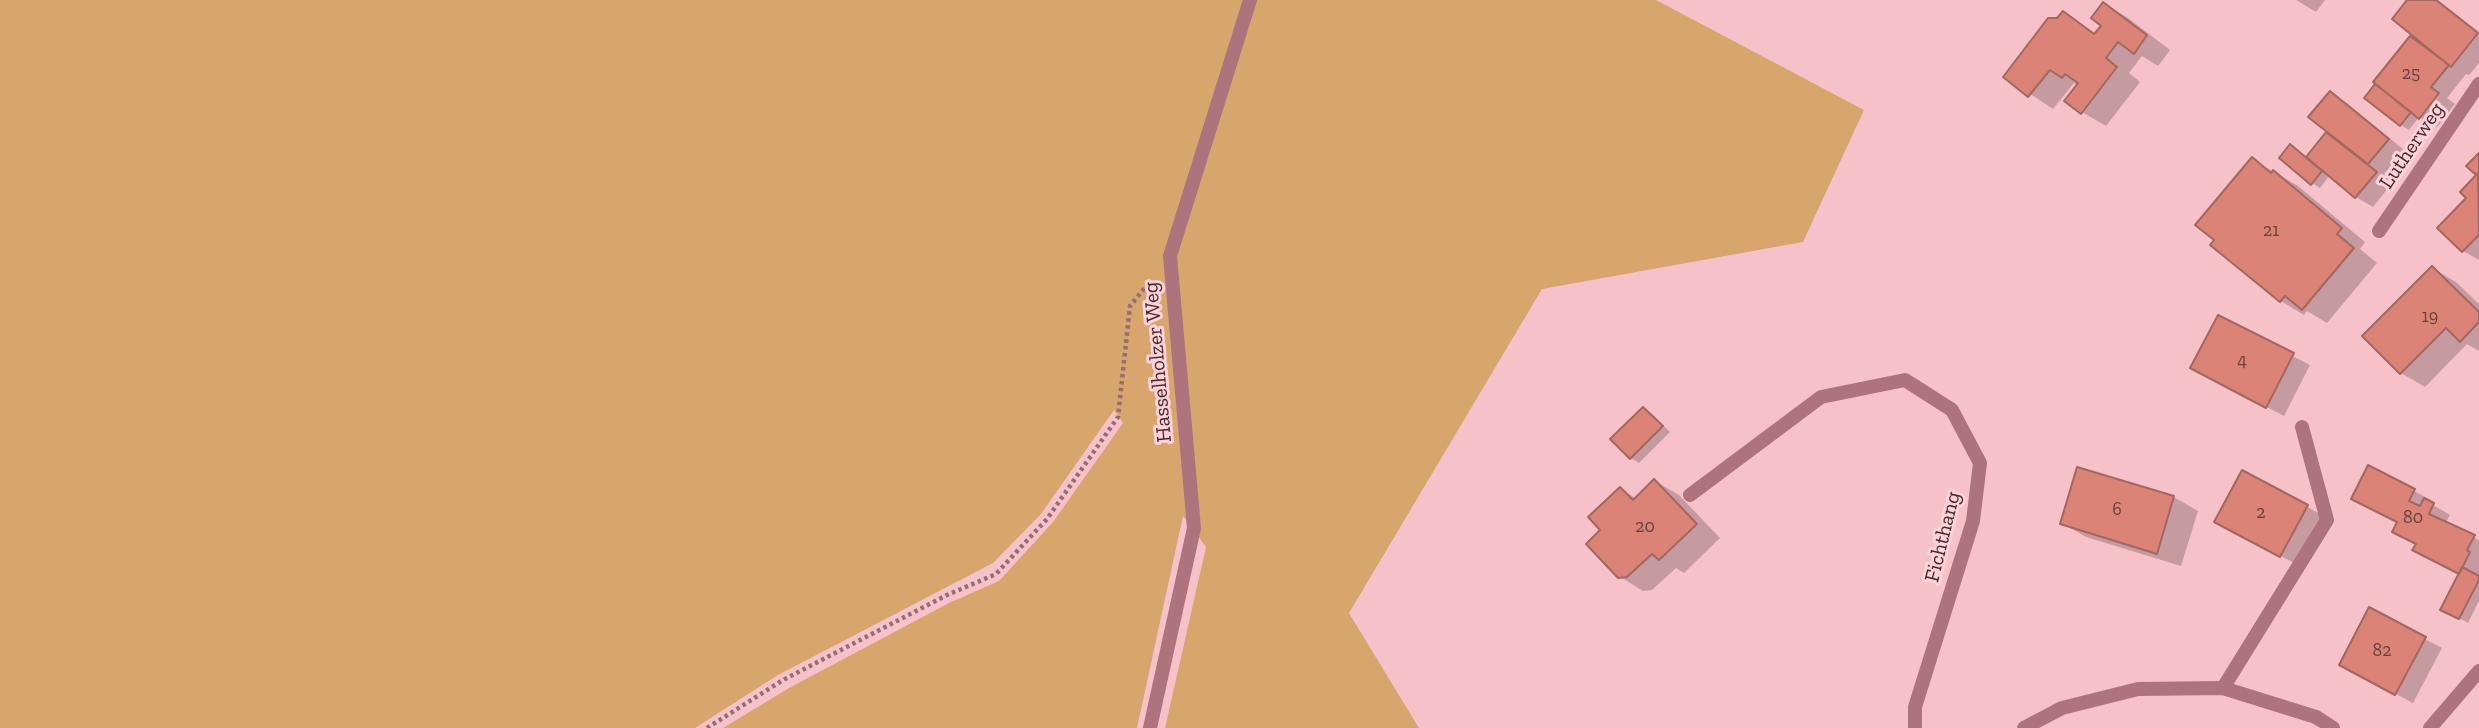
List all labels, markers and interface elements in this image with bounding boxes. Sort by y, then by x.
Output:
house number: 25 [2402,63,2420,85]
street label: Lutherweg [2374,98,2450,194]
house number: 21 [2263,220,2279,242]
street label: Hasselholzer Weg [1138,281,1178,443]
house number: 19 [2422,306,2438,328]
house number: 4 [2237,350,2247,372]
street label: Fichthang [1920,489,1966,585]
house number: 6 [2112,499,2122,521]
house number: 2 [2256,502,2266,524]
house number: 80 [2403,507,2423,529]
house number: 20 [1635,516,1655,538]
house number: 82 [2373,640,2391,662]

